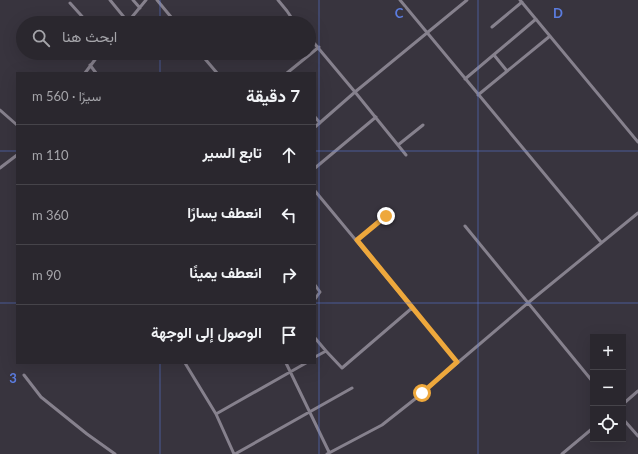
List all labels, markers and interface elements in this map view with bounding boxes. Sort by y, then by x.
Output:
text: C [395,5,404,21]
text: D [553,5,563,21]
search box [16,16,316,60]
icon: search [30,27,52,49]
text: ابحث هنا [62,27,117,45]
text: 7 دقيقة [246,85,300,106]
text: سيرًا · 560 m [32,88,101,104]
text: تابع السير [202,143,262,161]
icon: ahead [278,144,300,166]
text: 110 m [32,147,69,163]
text: انعطف يسارًا [187,203,262,221]
icon: left [278,204,300,226]
text: 360 m [32,207,69,223]
route end [377,207,395,225]
text: انعطف يمينًا [189,263,262,281]
icon: right [278,264,300,286]
text: 90 m [32,267,61,283]
text: الوصول إلى الوجهة [151,323,262,341]
icon: arrive [278,324,300,346]
map controls [590,334,626,442]
button: + [590,334,626,370]
text: 3 [9,370,17,386]
button: − [590,370,626,406]
route start [413,384,431,402]
button: locate [590,406,626,442]

